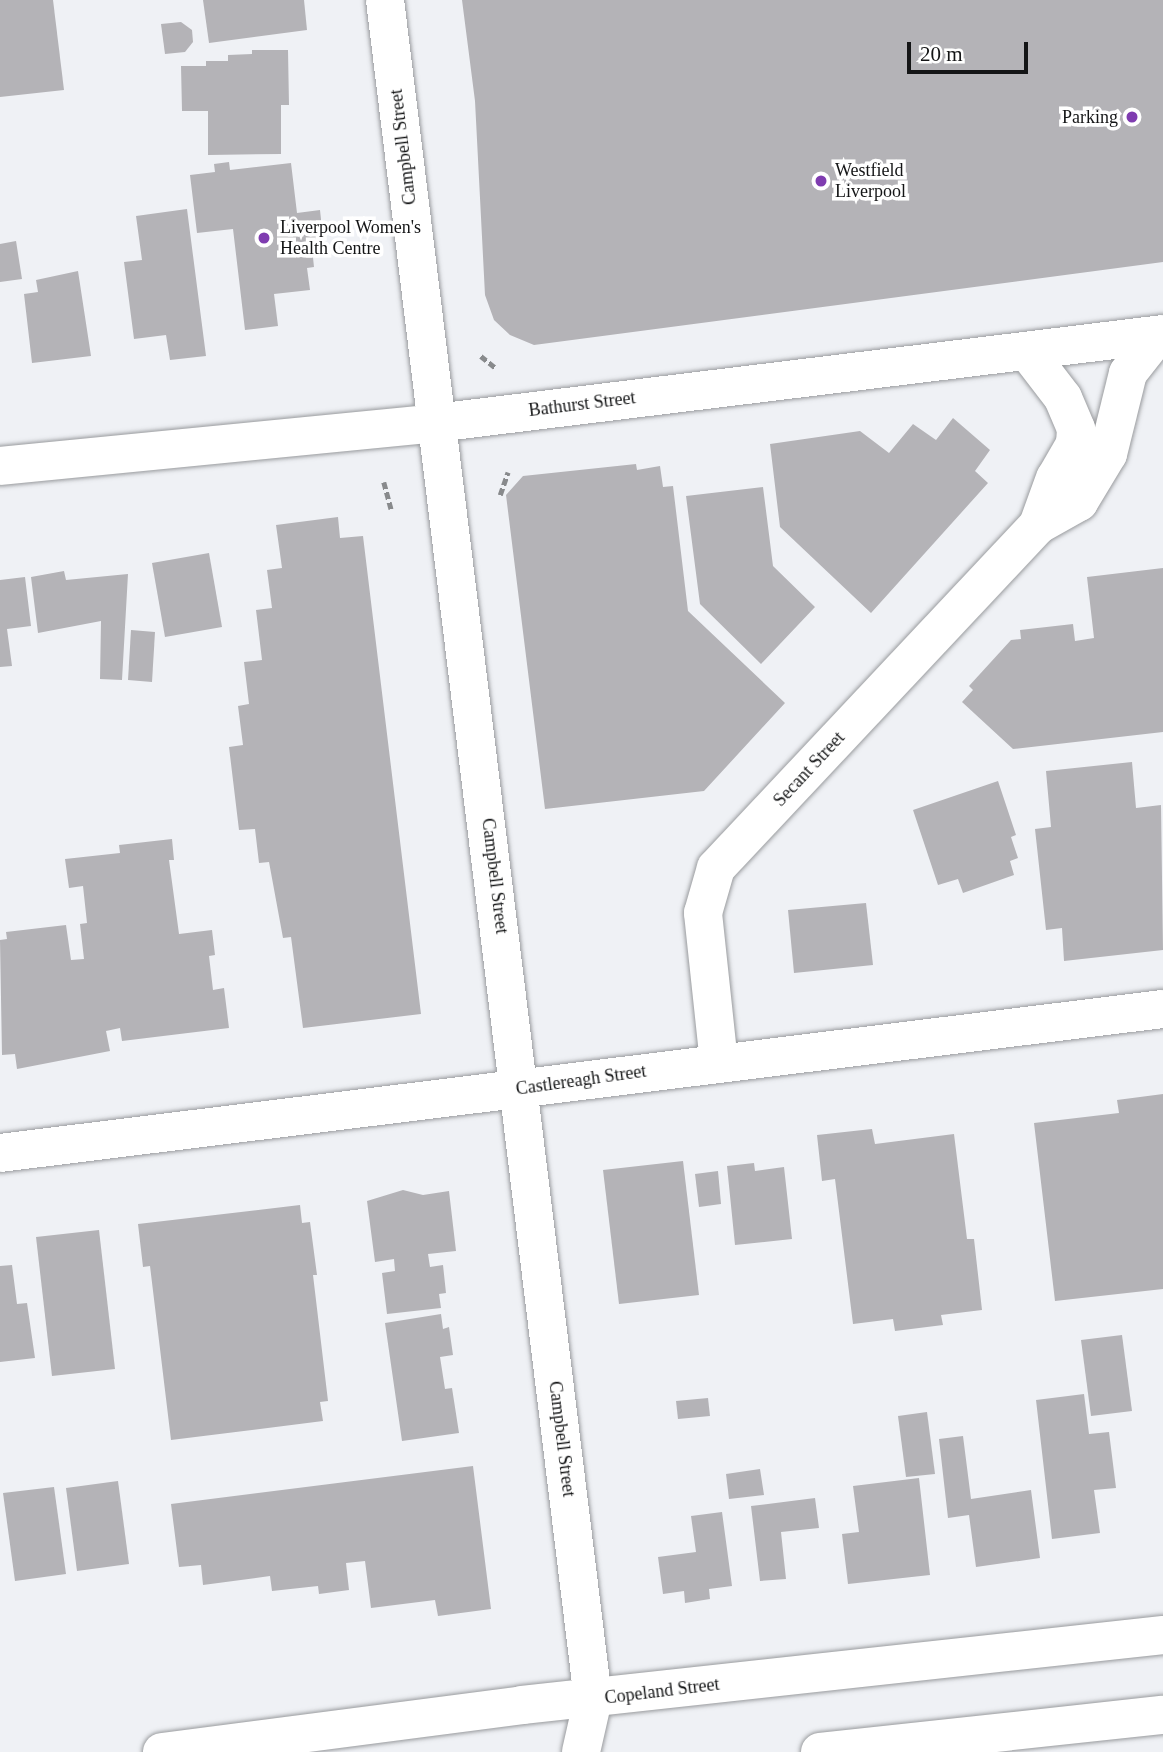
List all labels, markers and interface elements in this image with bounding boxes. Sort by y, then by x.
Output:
scale bar [911,28,1032,72]
text: 20 m [920,42,963,66]
street label: Campbell Street [385,88,421,206]
place label: Parking [1062,106,1118,128]
marker: Parking [1124,109,1140,125]
place label: Westfield Liverpool [835,160,906,202]
marker: Westfield Liverpool [813,173,829,189]
place label: Liverpool Women's Health Centre [280,217,421,260]
marker: Liverpool Women's Health Centre [254,228,274,248]
street label: Bathurst Street [527,387,637,421]
street label: Secant Street [769,727,849,811]
street label: Campbell Street [477,817,513,935]
street label: Castlereagh Street [514,1060,648,1100]
street label: Campbell Street [544,1380,580,1498]
street label: Copeland Street [603,1673,721,1709]

